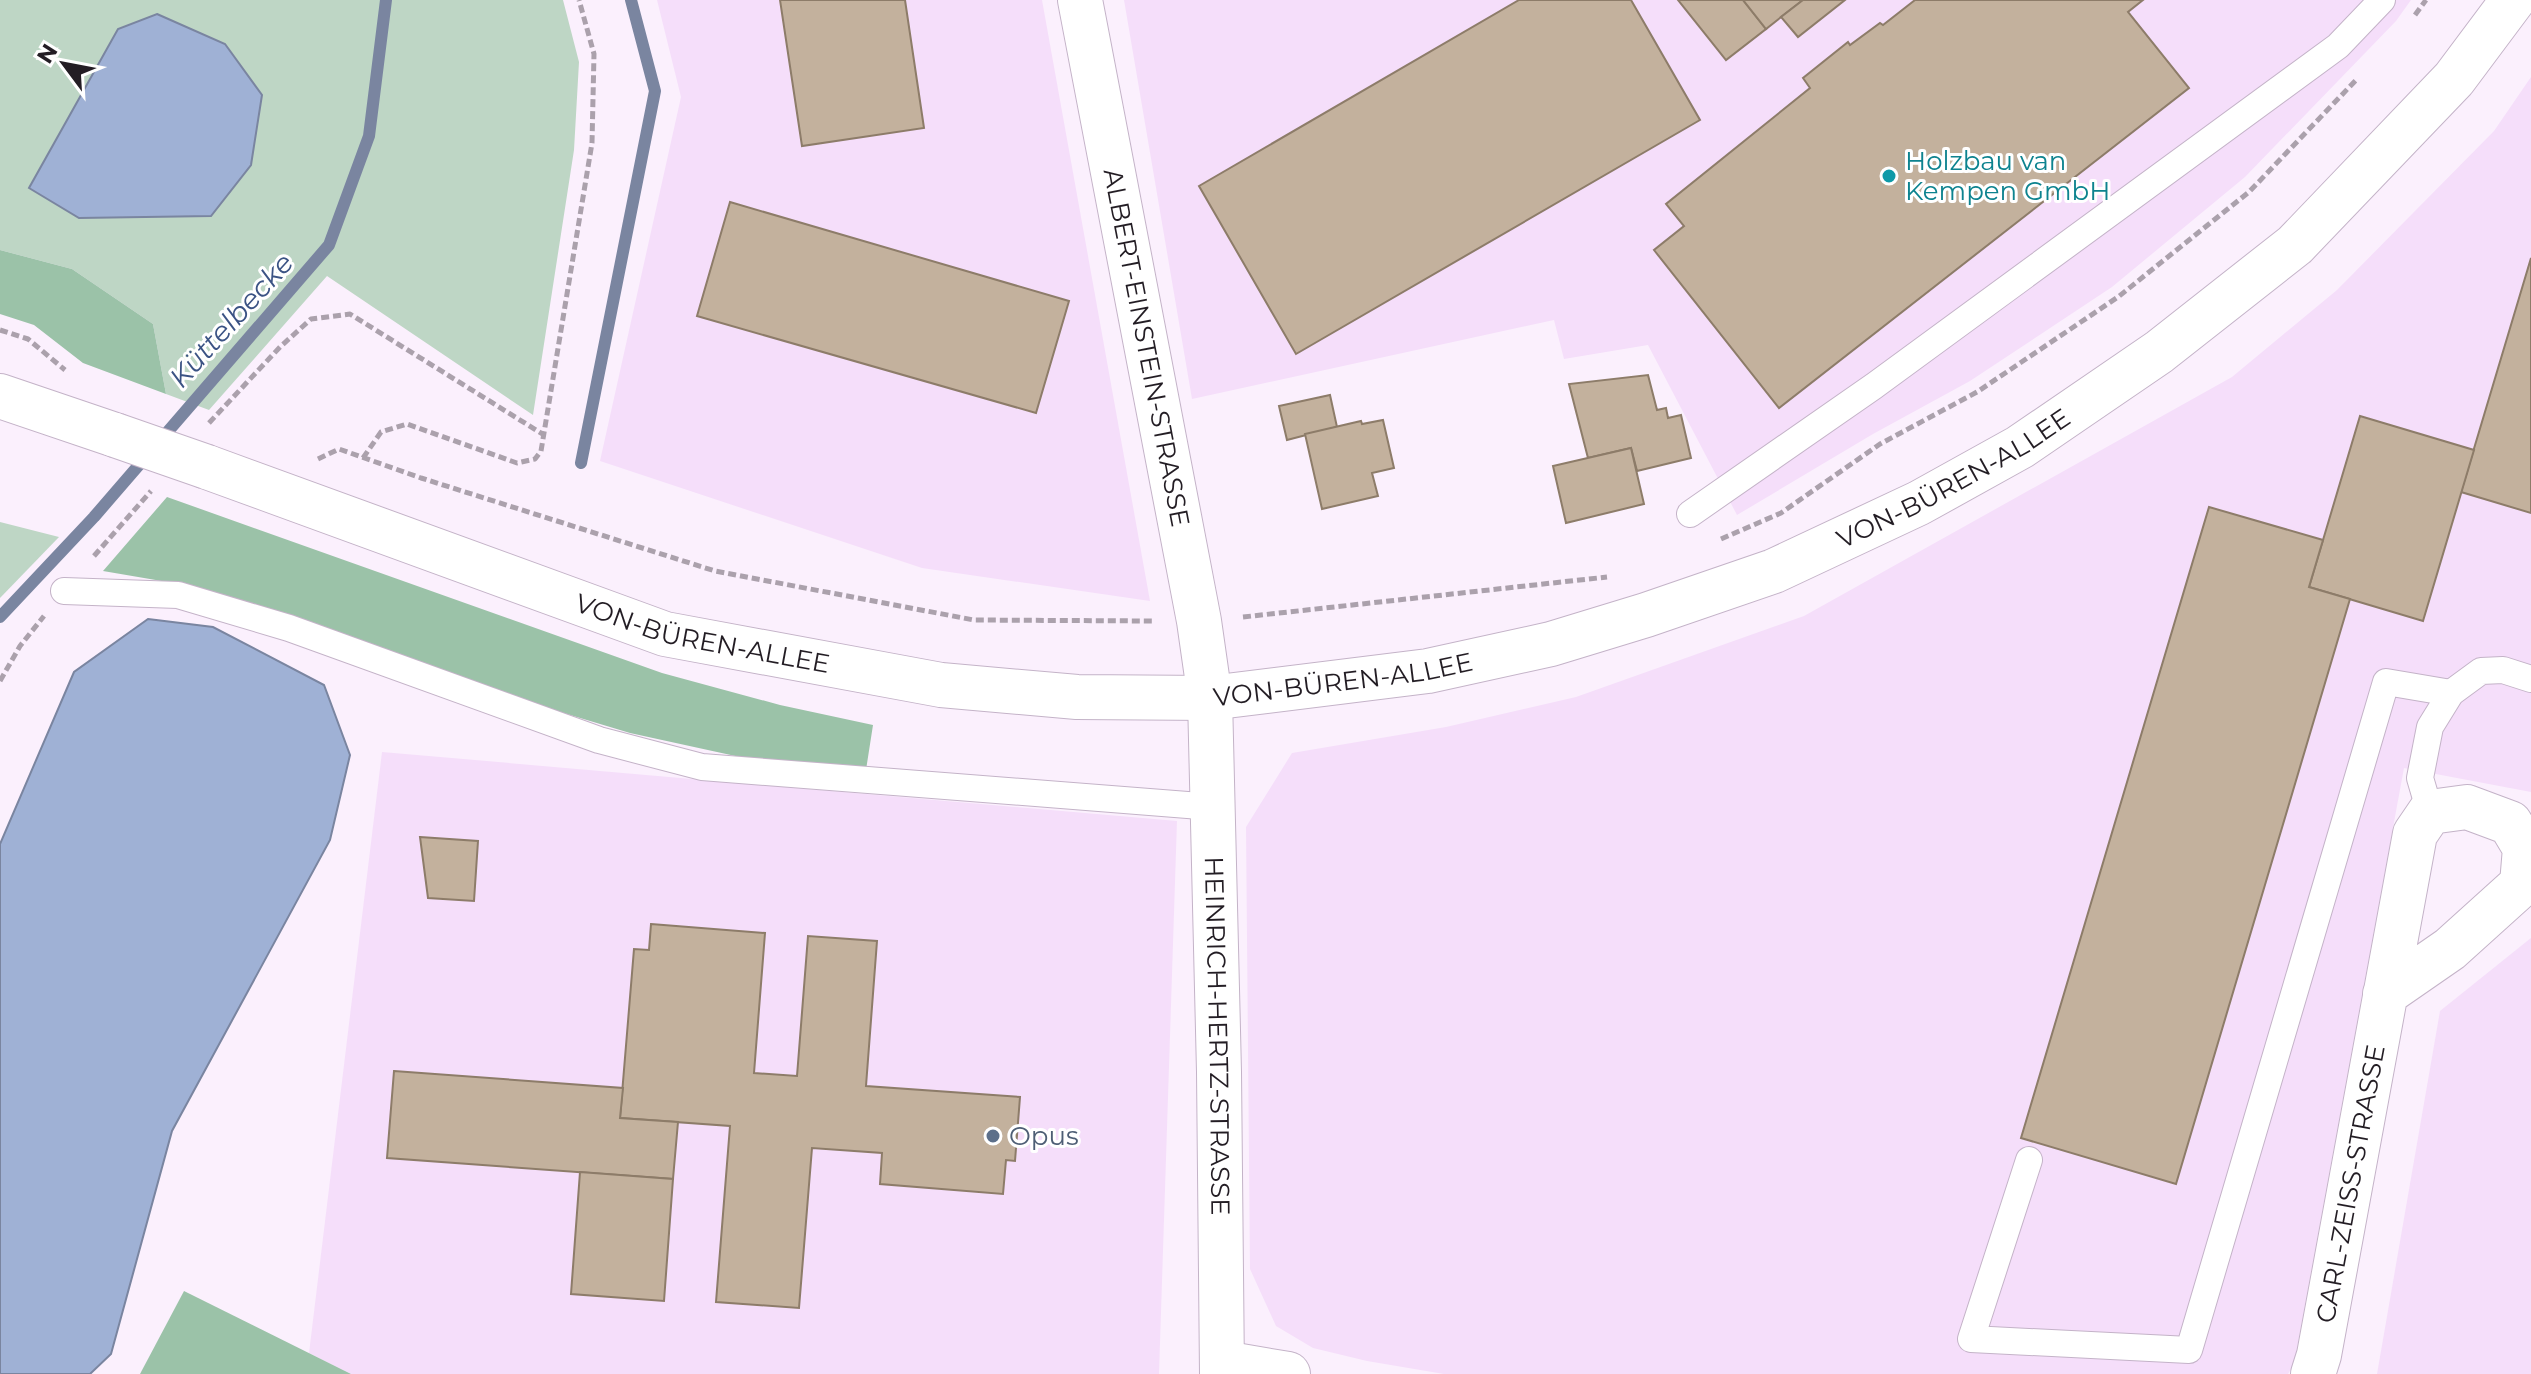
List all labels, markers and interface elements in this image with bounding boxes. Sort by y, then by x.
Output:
north arrow [24,24,104,104]
text: N [31,39,64,68]
place label: Holzbau van Kempen GmbH [1905,145,2110,207]
street label: ALBERT-EINSTEIN-STRASSE [1097,166,1197,529]
marker: Holzbau van Kempen GmbH [1880,167,1898,185]
water label: Küttelbecke [162,246,300,394]
street label: VON-BÜREN-ALLEE [1832,401,2076,555]
street label: VON-BÜREN-ALLEE [571,587,832,680]
street label: VON-BÜREN-ALLEE [1211,646,1476,713]
street label: HEINRICH-HERTZ-STRASSE [1198,856,1236,1216]
street label: CARL-ZEISS-STRASSE [2309,1042,2392,1325]
place label: Opus [1009,1120,1079,1152]
marker: Opus [984,1127,1002,1145]

